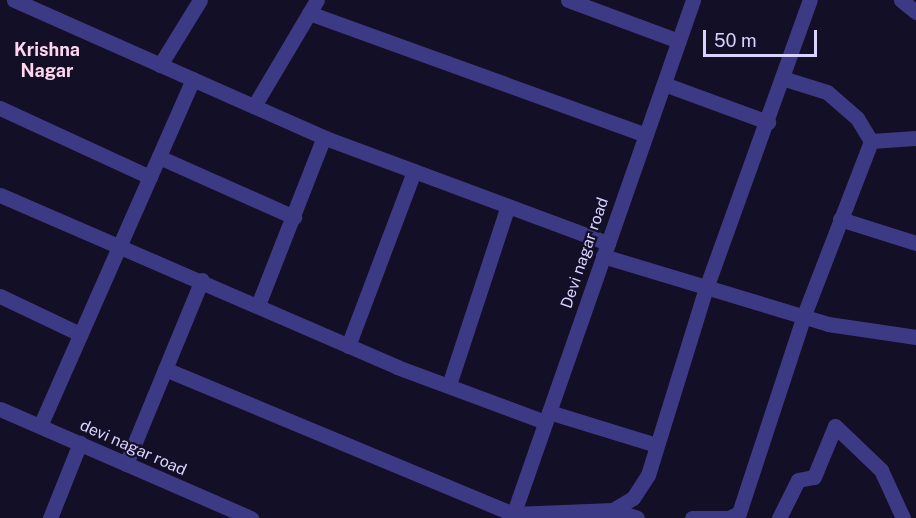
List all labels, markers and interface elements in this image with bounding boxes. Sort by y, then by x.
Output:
scale bar [706,18,820,56]
text: 50 m [714,30,757,51]
district label: Krishna Nagar [14,40,80,82]
street label: Devi nagar road [557,195,613,311]
street label: devi nagar road [77,416,189,480]

